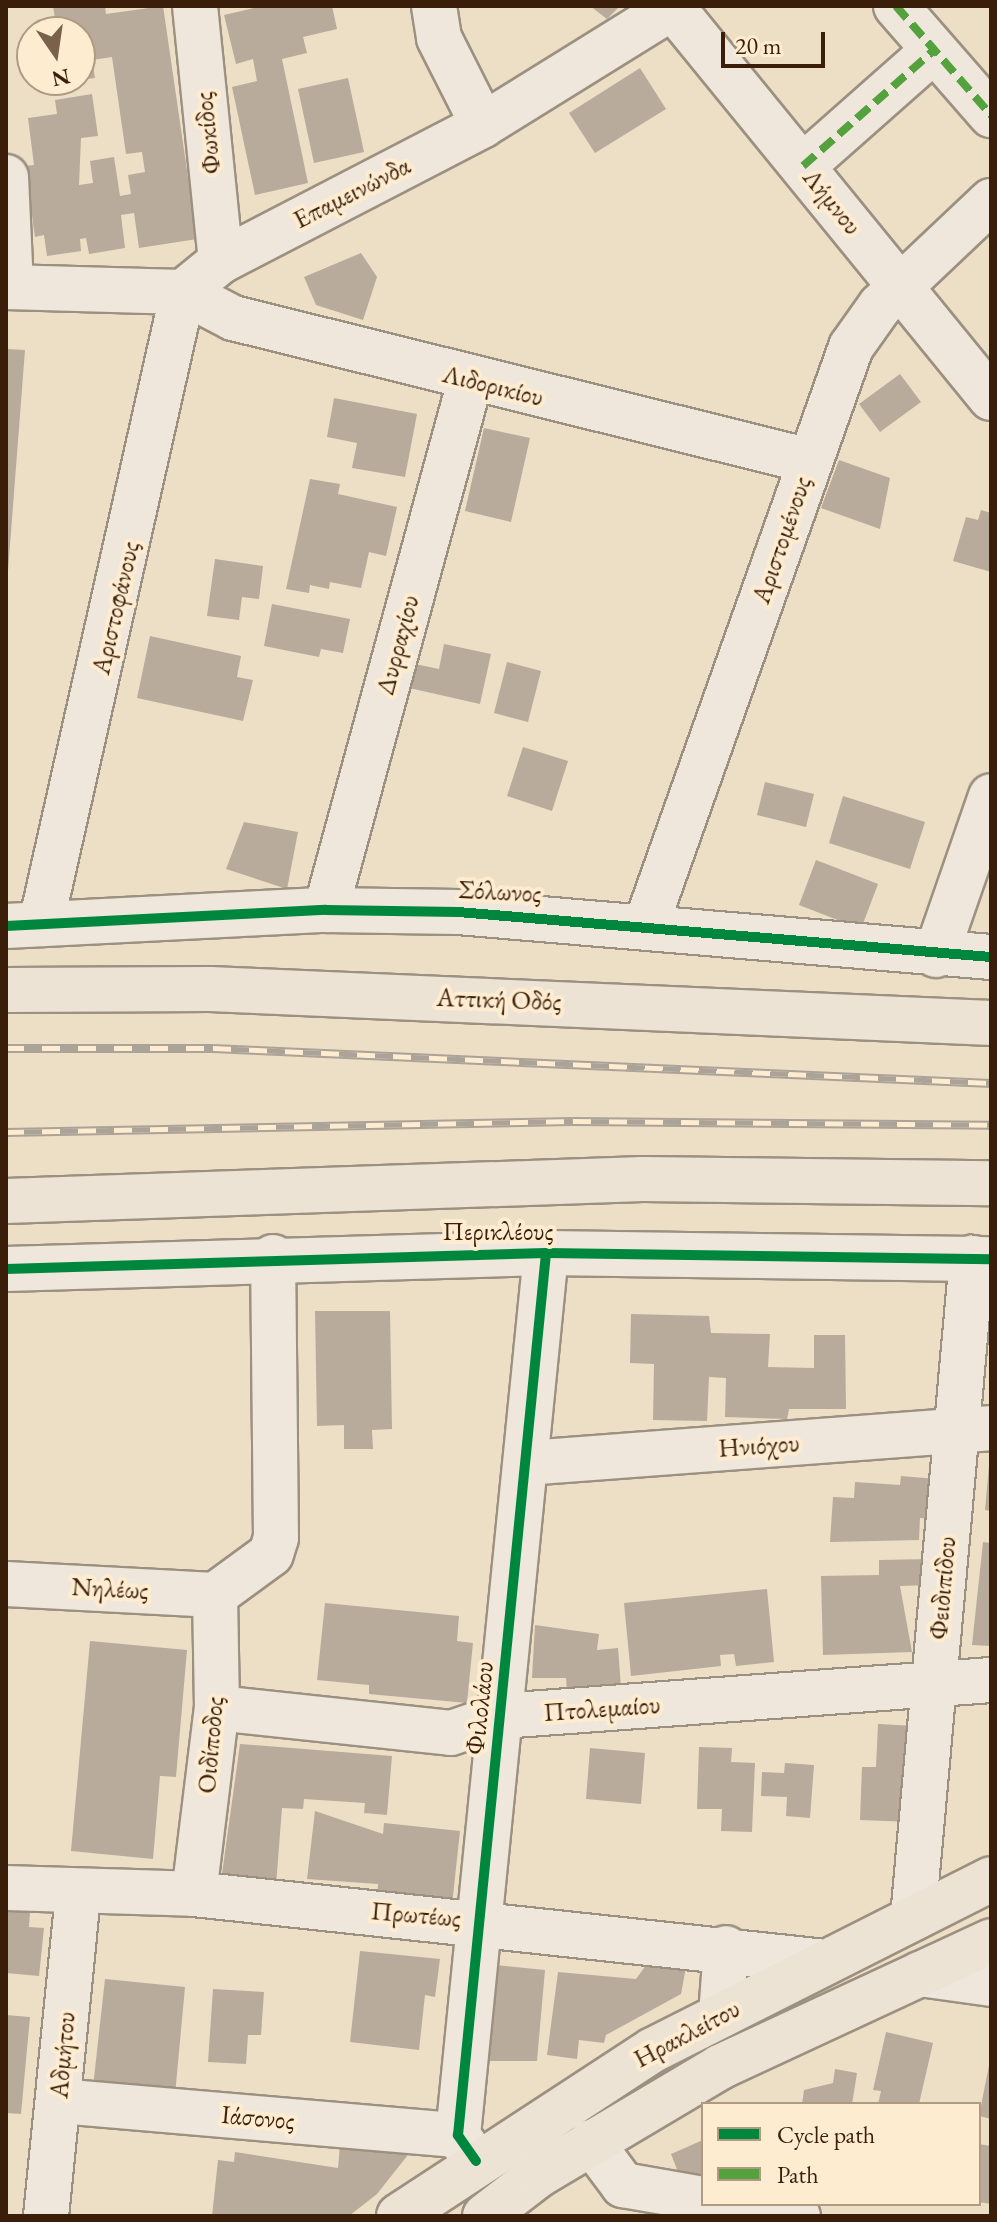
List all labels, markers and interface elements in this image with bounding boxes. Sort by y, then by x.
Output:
north arrow [16,16,96,96]
scale bar [725,16,829,66]
text: 20 m [735,30,782,61]
text: N [49,62,73,94]
street label: Φωκίδος [188,90,228,176]
street label: Επαμεινώνδα [288,150,416,236]
street label: Λήμνου [796,163,868,241]
street label: Λιδορικίου [439,358,547,414]
street label: Αριστομένους [746,472,818,608]
street label: Αριστοφάνους [86,538,146,678]
street label: Δυρραχίου [370,592,426,698]
street label: Σόλωνος [458,874,542,910]
street label: Αττική Οδός [436,982,562,1018]
street label: Περικλέους [442,1216,554,1248]
street label: Ηνιόχου [717,1428,801,1464]
street label: Φειδιπίδου [923,1535,963,1641]
street label: Νηλέως [71,1571,149,1607]
street label: Φιλολάου [460,1660,500,1756]
street label: Πτολεμαίου [543,1689,661,1729]
street label: Οιδίποδος [191,1695,231,1795]
street label: Πρωτέως [370,1896,462,1934]
street label: Ηρακλείτου [629,1993,745,2075]
street label: Αδμήτου [44,2010,82,2100]
street label: Ιάσονος [220,2099,296,2137]
legend [701,2102,981,2206]
text: Cycle path [777,2119,875,2150]
text: Path [777,2159,819,2190]

